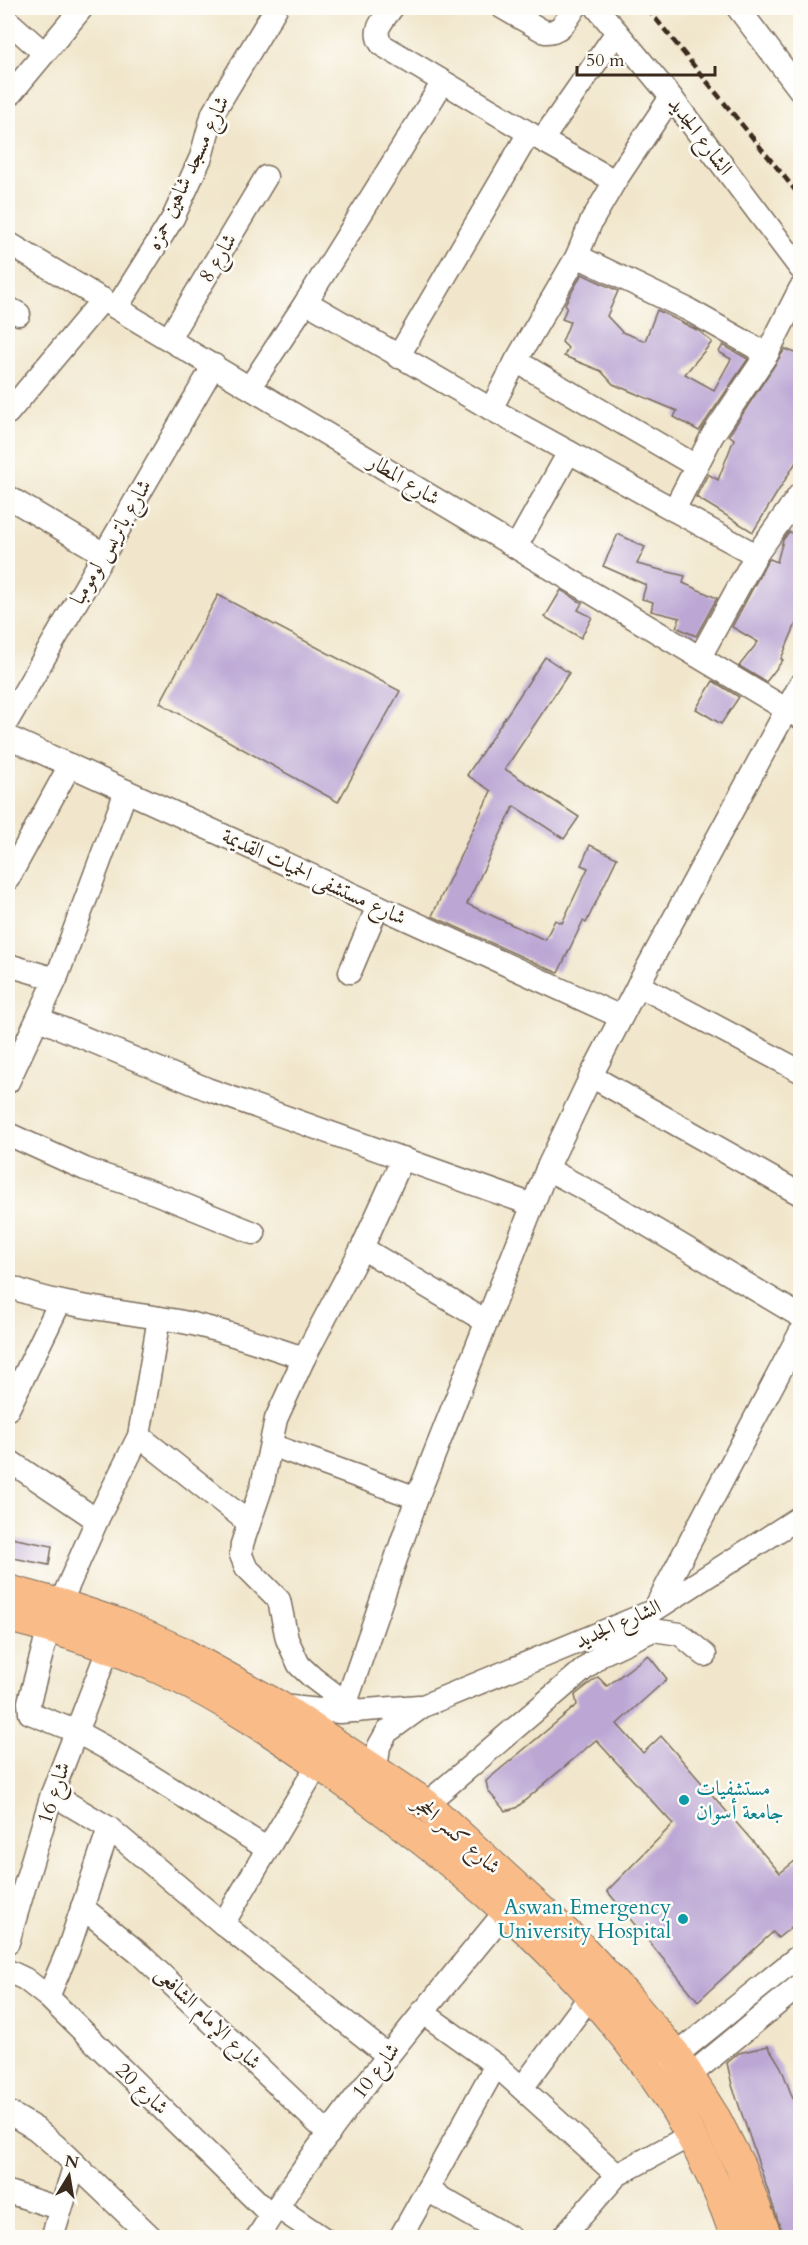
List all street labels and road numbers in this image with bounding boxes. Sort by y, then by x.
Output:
street label: شارع مسجد شاهين حمزه [140,91,239,256]
street label: الشارع الجديد [658,91,739,183]
street label: شارع 8 [192,228,247,290]
street label: شارع المطار [359,446,445,515]
street label: شارع باتريس لومومبا [63,474,161,612]
street label: شارع مستشفى الحميات القديمة [216,822,411,935]
street label: الشارع الجديد [570,1592,667,1659]
street label: شارع 16 [30,1758,80,1829]
street label: شارع كسر الحجر [404,1788,507,1883]
street label: شارع الإمام الشافعى [146,1960,268,2078]
street label: شارع 10 [345,2037,409,2107]
street label: شارع 20 [107,2056,175,2124]

